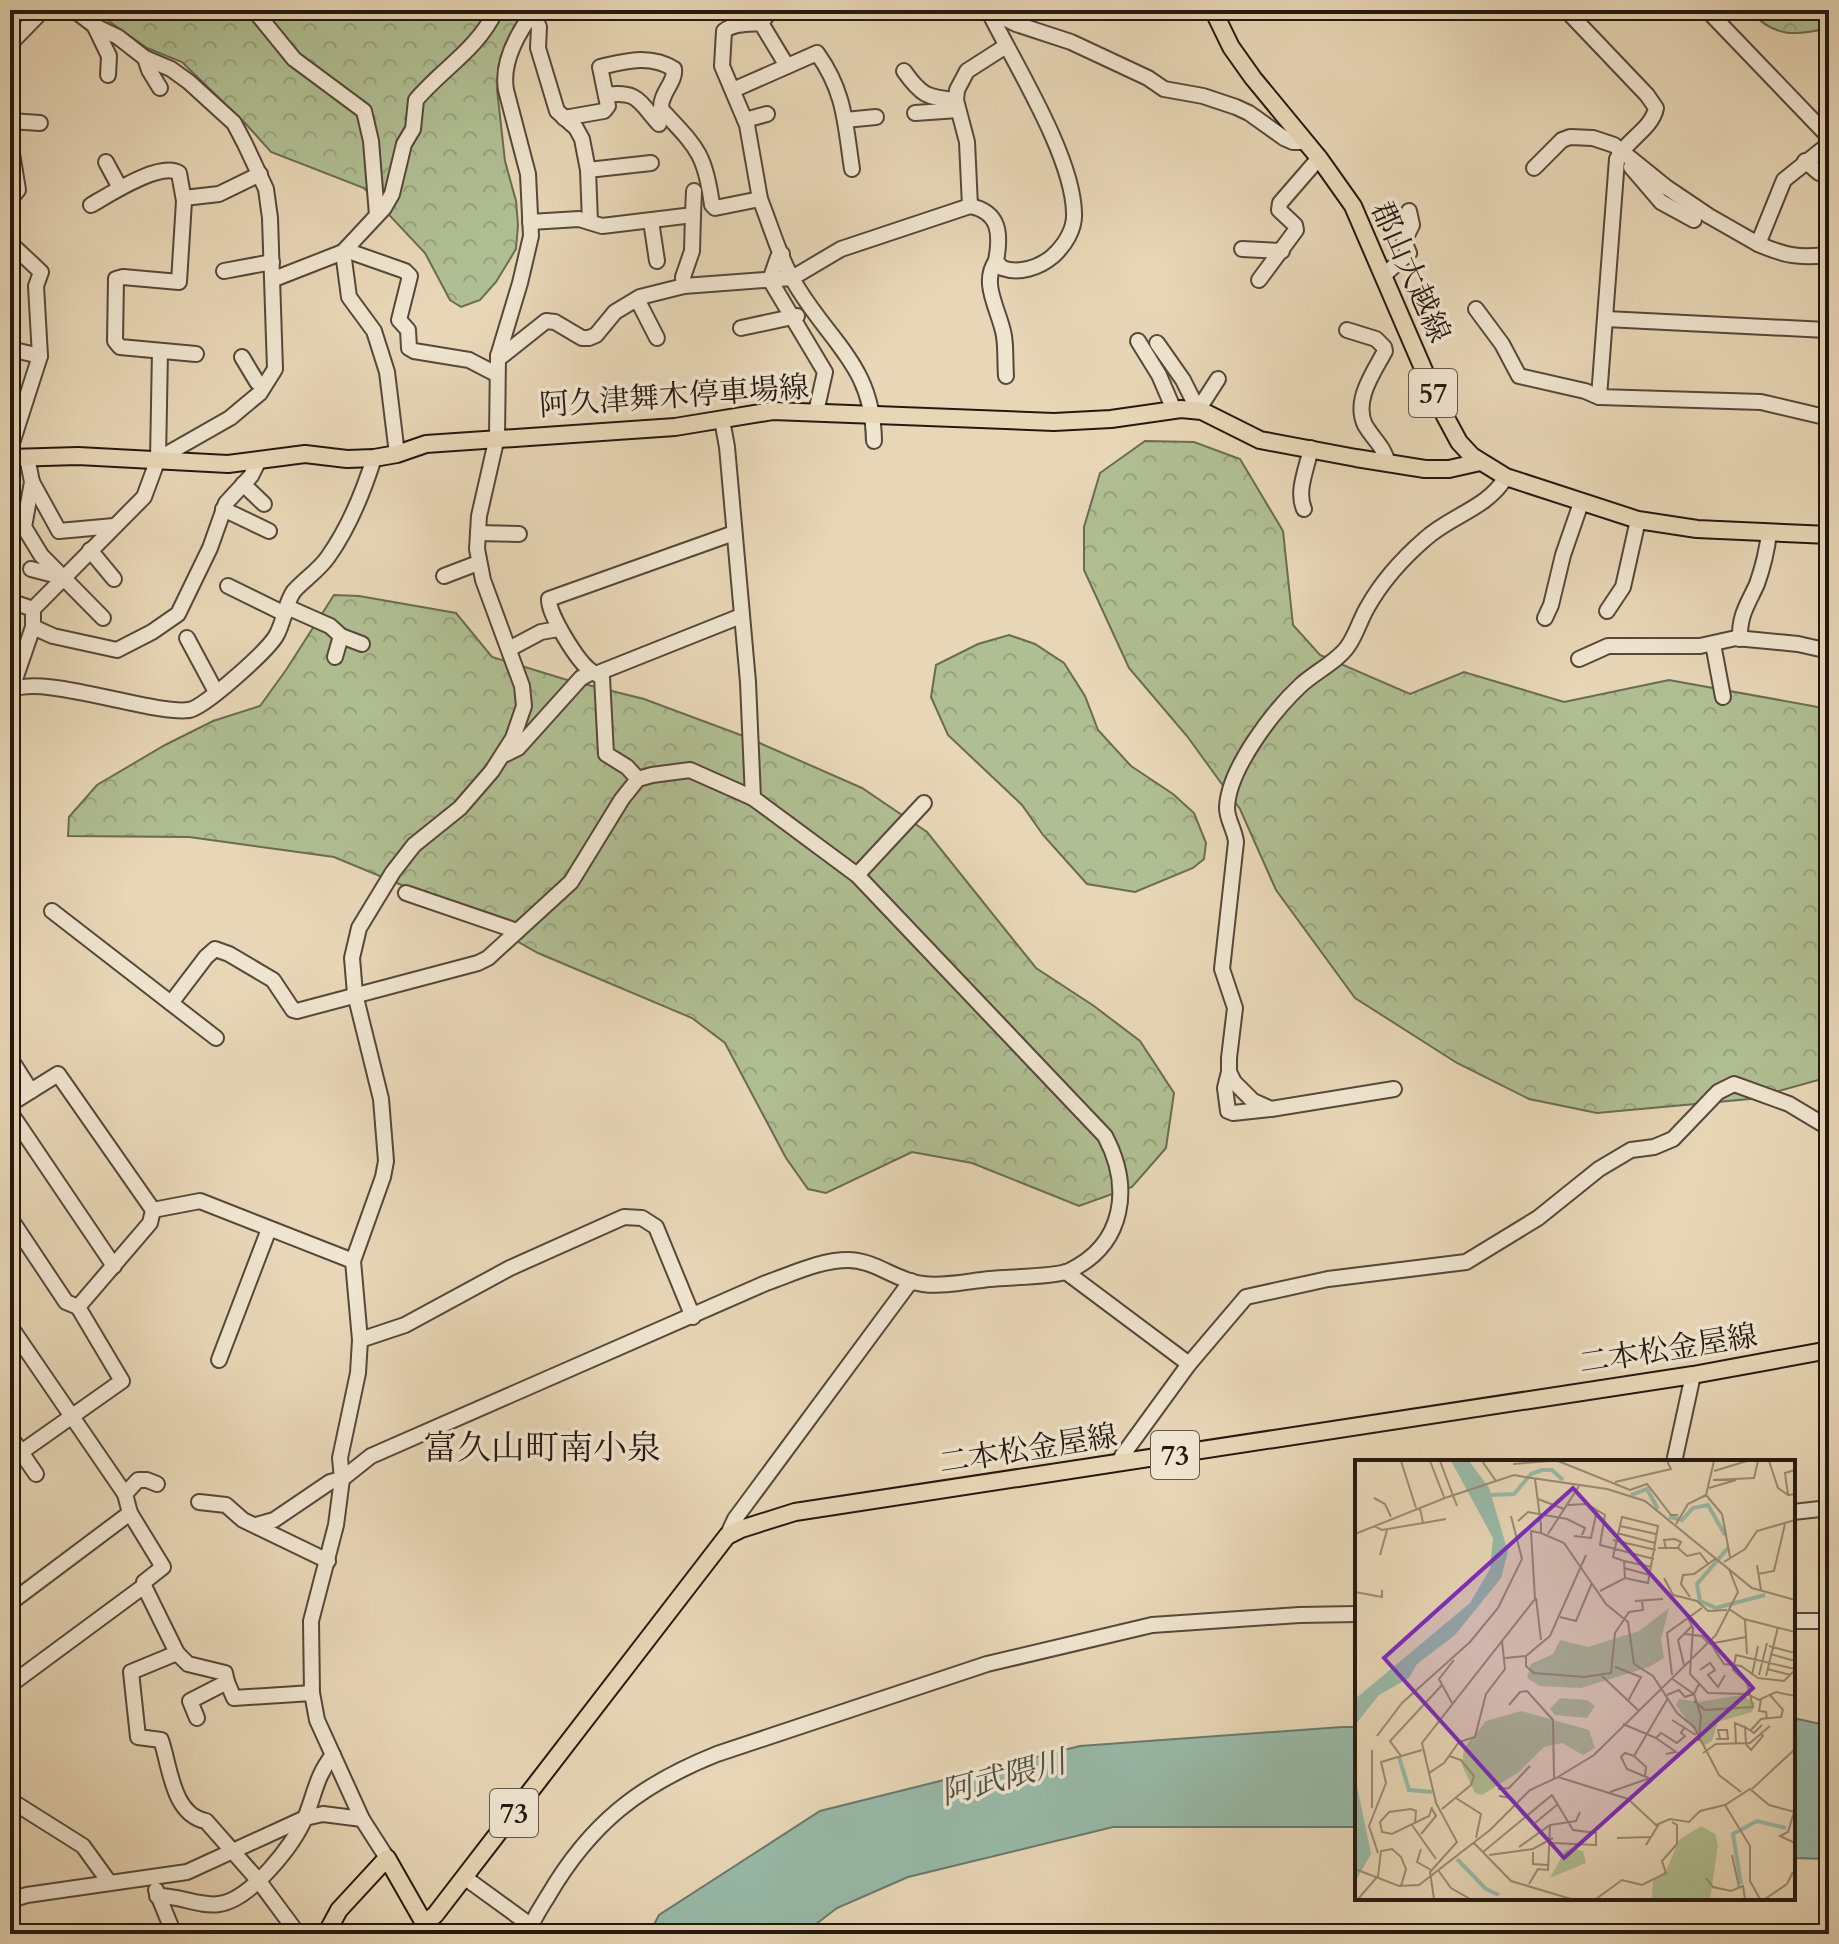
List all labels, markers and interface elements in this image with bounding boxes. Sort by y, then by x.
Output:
street label: 郡山大越線 [1361,195,1460,349]
street label: 阿久津舞木停車場線 [538,367,810,426]
road number: 57 [1409,369,1457,417]
street label: 二本松金屋線 [1576,1315,1760,1384]
street label: 二本松金屋線 [936,1415,1120,1484]
district label: 富久山町南小泉 [423,1425,661,1471]
road number: 73 [1151,1431,1199,1479]
inset map [1355,1460,1795,1900]
water label: 阿武隈川 [936,1739,1074,1816]
road number: 73 [490,1789,538,1837]

